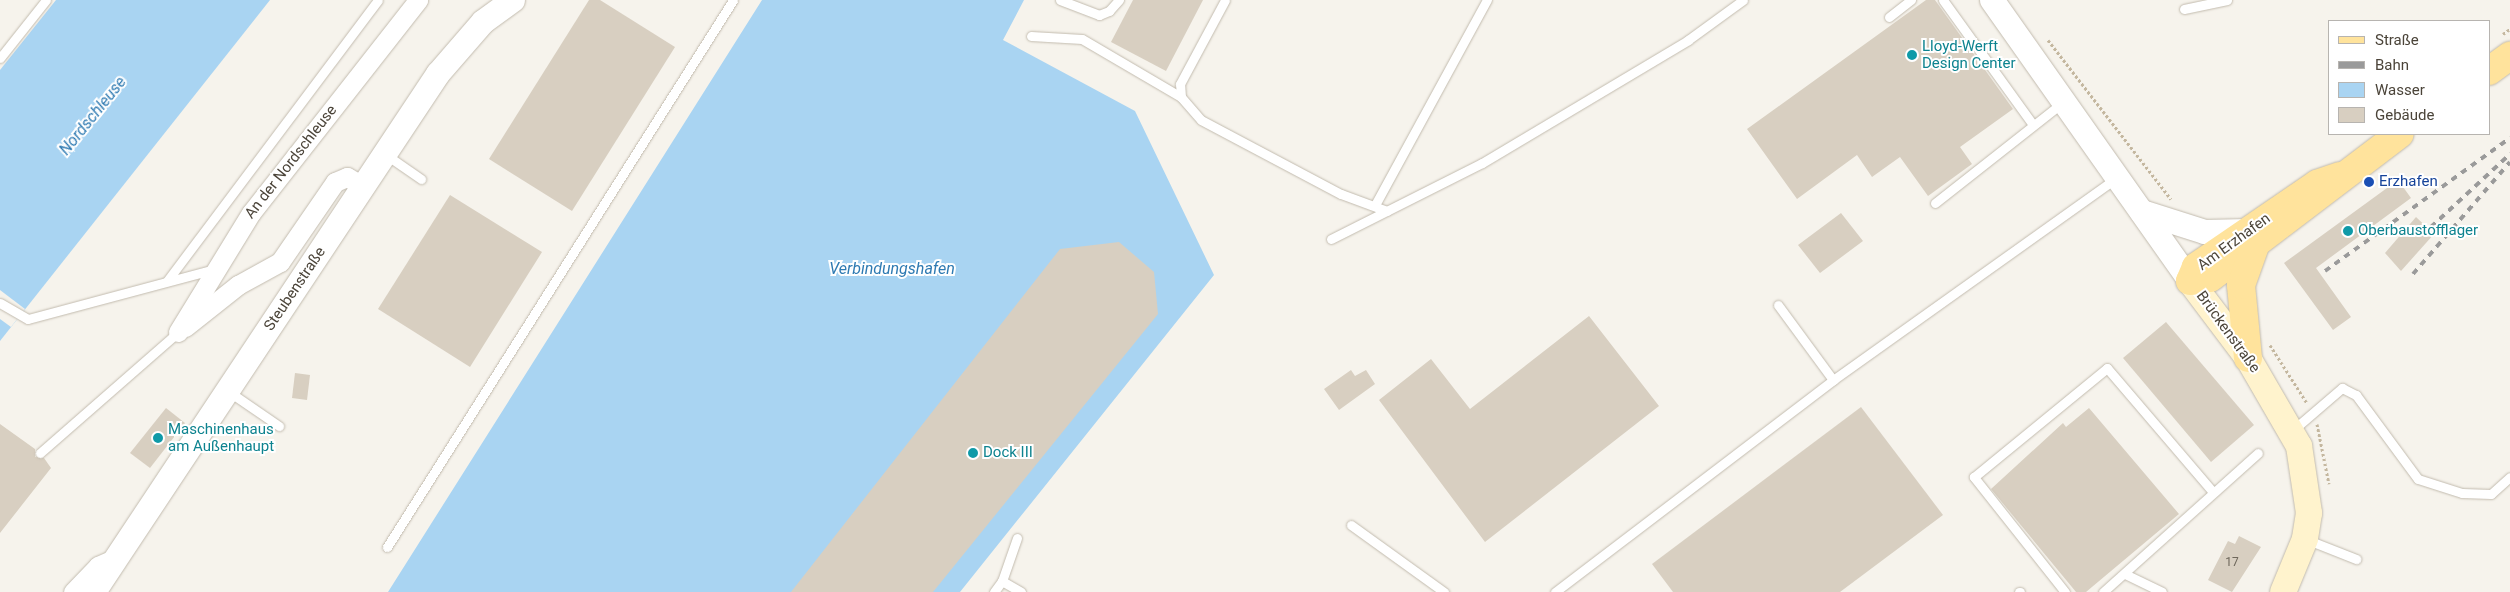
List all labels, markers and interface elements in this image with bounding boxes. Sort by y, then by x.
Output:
legend [2328,20,2490,135]
text: Straße [2375,31,2419,49]
place label: Lloyd-Werft Design Center [1922,37,2016,72]
marker: Lloyd-Werft Design Center [1906,49,1918,61]
text: Bahn [2375,56,2409,74]
water label: Nordschleuse [56,73,130,159]
text: Wasser [2375,81,2425,99]
street label: An der Nordschleuse [241,102,341,222]
text: Gebäude [2375,106,2434,124]
place label: Erzhafen [2379,173,2438,191]
marker: Erzhafen [2363,176,2375,188]
street label: Am Erzhafen [2194,210,2274,274]
place label: Oberbaustofflager [2358,222,2478,240]
marker: Oberbaustofflager [2342,225,2354,237]
street label: Steubenstraße [260,244,330,334]
water label: Verbindungshafen [829,259,955,279]
street label: Brückenstraße [2192,288,2264,376]
place label: Maschinenhaus am Außenhaupt [168,420,274,455]
marker: Maschinenhaus am Außenhaupt [152,432,164,444]
place label: Dock III [983,444,1033,462]
marker: Dock III [967,447,979,459]
house number: 17 [2225,556,2239,570]

